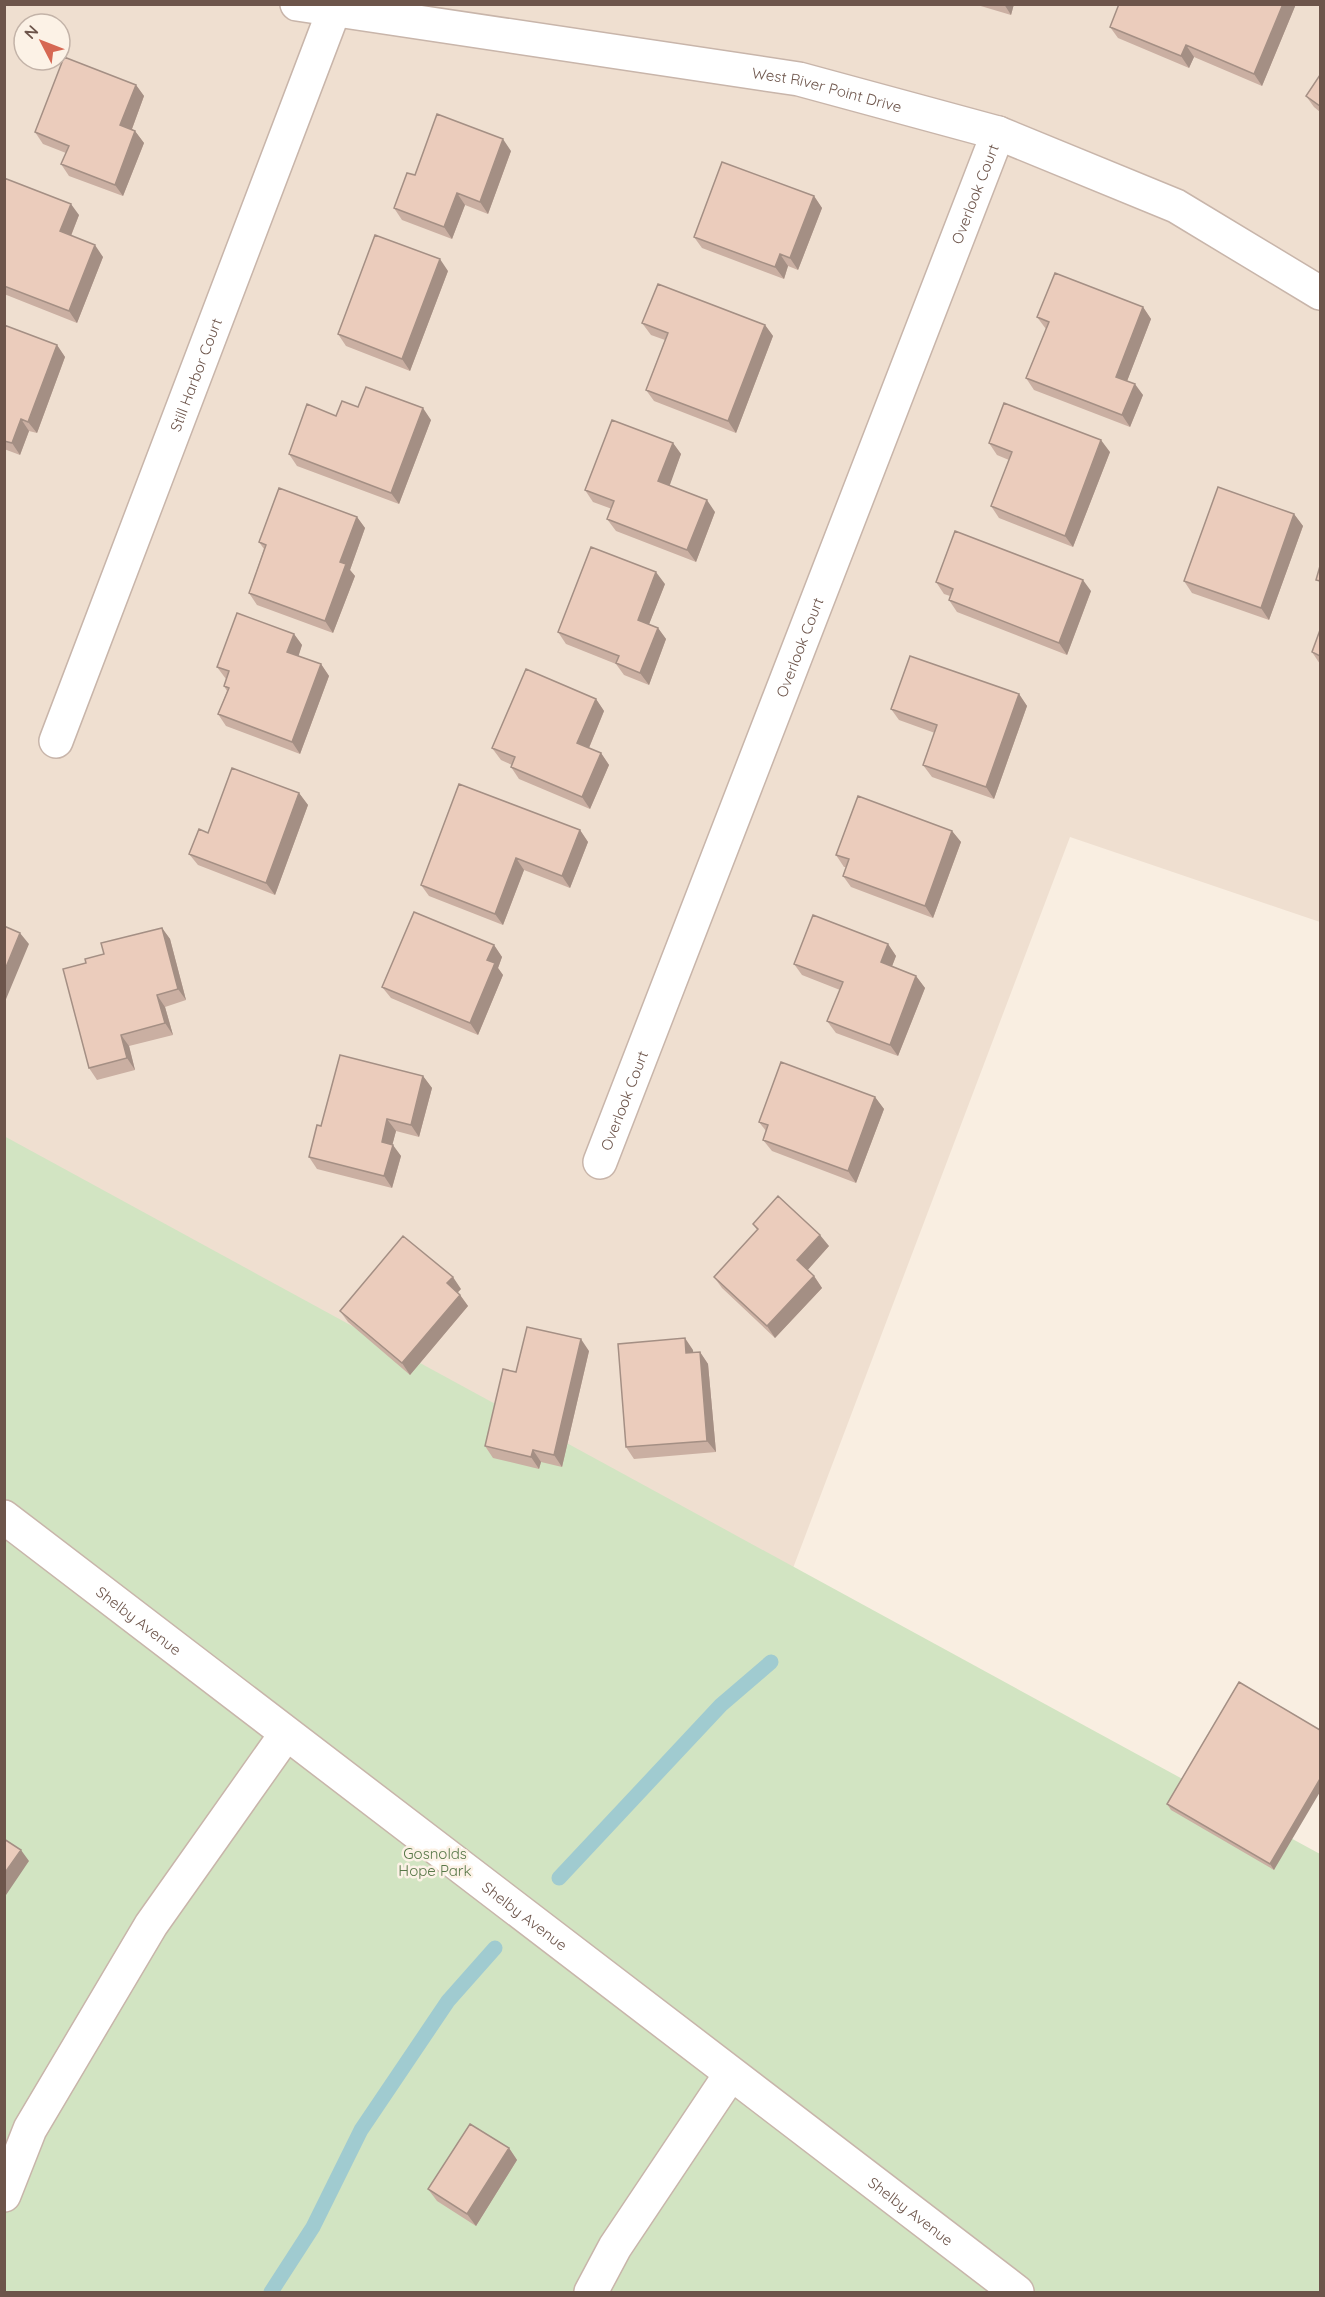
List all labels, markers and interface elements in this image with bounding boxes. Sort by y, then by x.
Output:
north arrow [12,12,72,72]
text: N [19,21,42,43]
street label: West River Point Drive [751,63,904,116]
street label: Overlook Court [947,141,1002,247]
street label: Still Harbor Court [165,315,226,434]
street label: Overlook Court [771,595,827,700]
street label: Overlook Court [596,1048,652,1153]
street label: Shelby Avenue [93,1582,185,1659]
park label: Gosnolds Hope Park [398,1844,472,1880]
street label: Shelby Avenue [479,1877,571,1954]
street label: Shelby Avenue [865,2172,957,2249]

